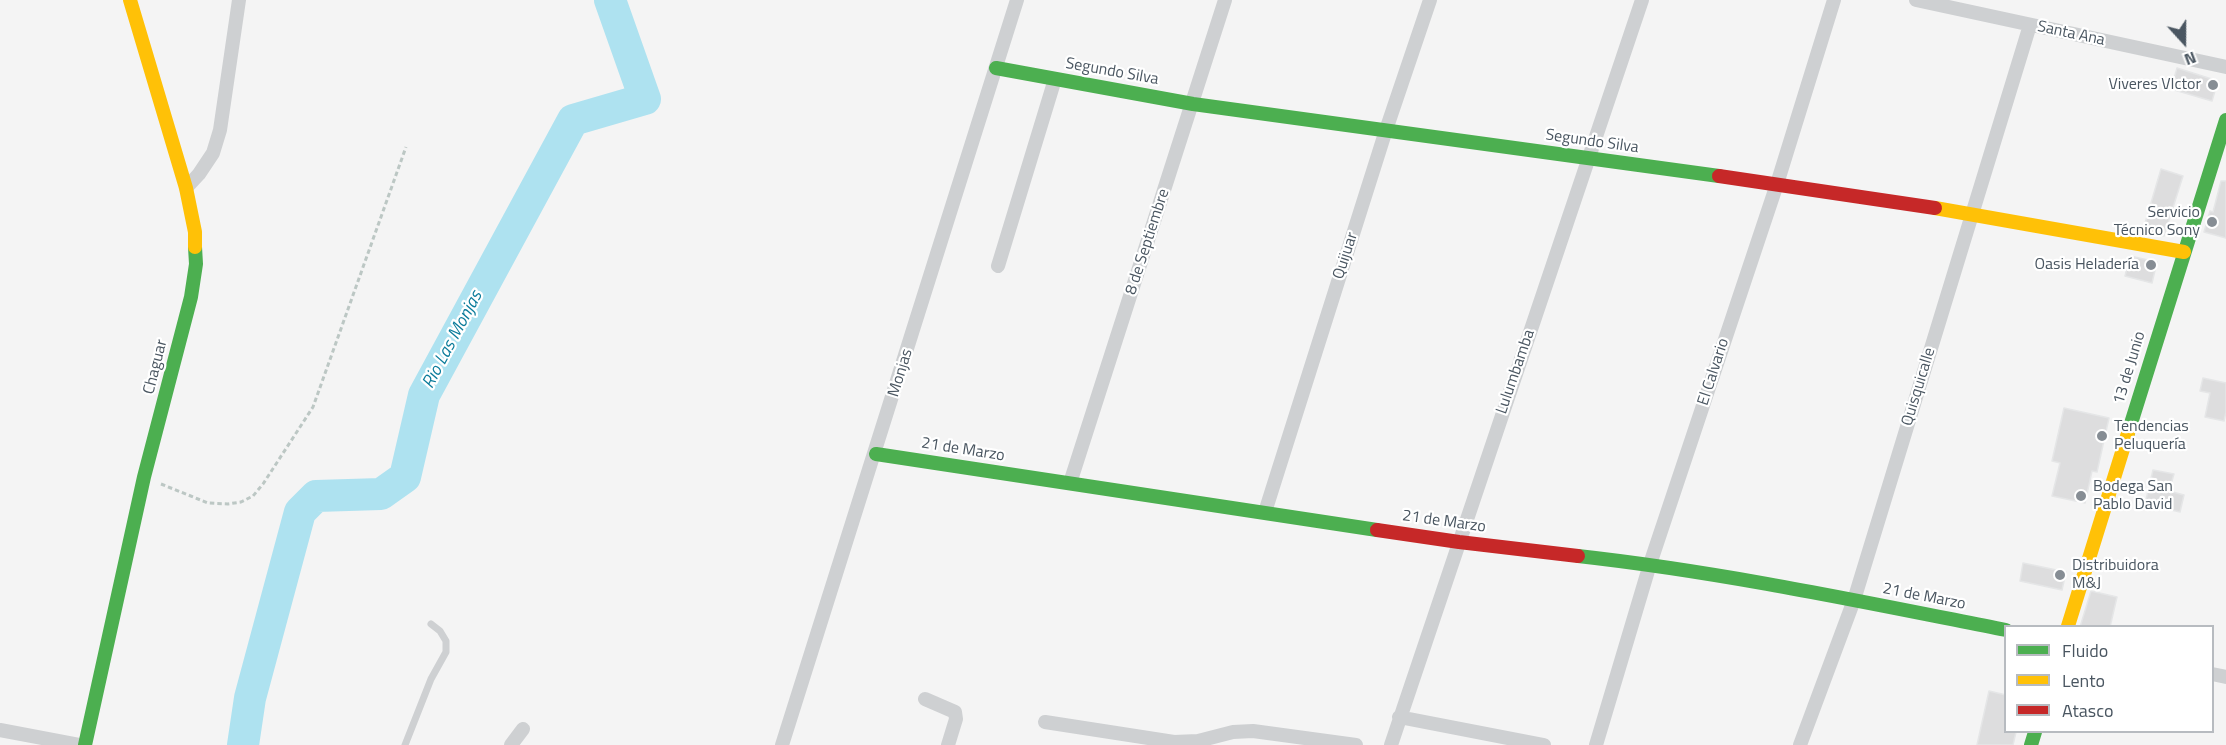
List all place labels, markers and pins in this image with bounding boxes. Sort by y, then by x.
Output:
place label: Viveres VIctor [2108,75,2201,95]
marker: Viveres VIctor [2206,78,2220,92]
place label: Servicio Técnico Sony [2114,203,2200,241]
marker: Servicio Técnico Sony [2205,215,2219,229]
place label: Oasis Heladería [2034,255,2139,275]
marker: Oasis Heladería [2144,258,2158,272]
place label: Tendencias Peluquería [2114,417,2189,455]
marker: Tendencias Peluquería [2095,429,2109,443]
place label: Bodega San Pablo David [2093,477,2173,515]
marker: Bodega San Pablo David [2074,489,2088,503]
place label: Distribuidora M&J [2072,556,2159,594]
marker: Distribuidora M&J [2053,568,2067,582]

